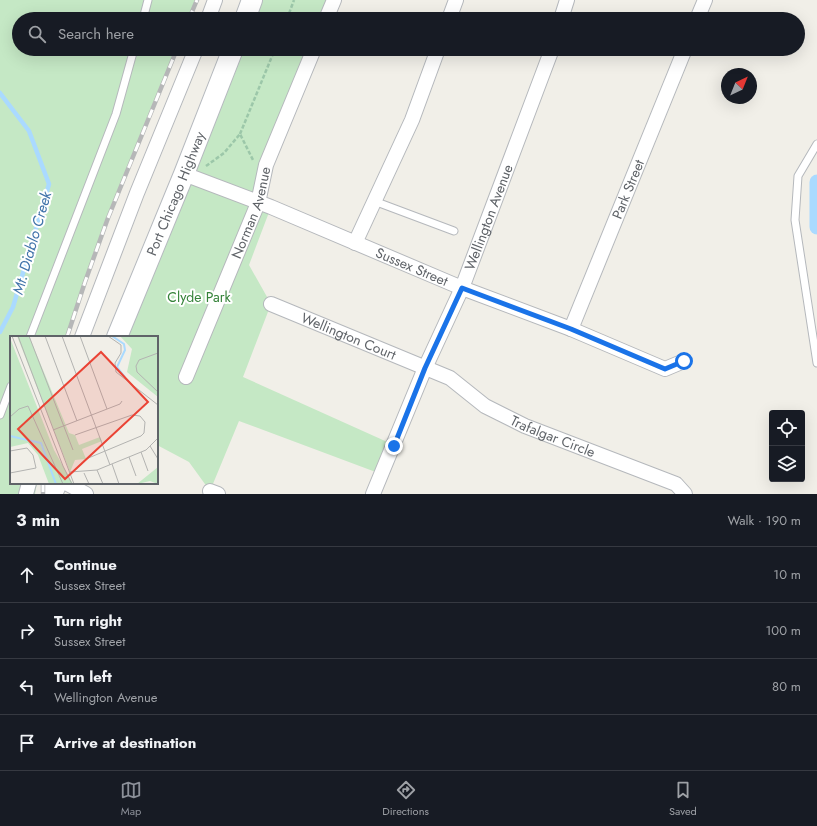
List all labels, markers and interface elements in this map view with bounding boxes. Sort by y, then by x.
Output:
search box [12,12,805,56]
icon: search [26,23,48,45]
text: Search here [58,23,134,45]
north arrow [721,68,757,104]
street label: Port Chicago Highway [141,128,210,259]
street label: Park Street [607,156,649,222]
street label: Wellington Avenue [460,162,518,273]
street label: Norman Avenue [226,165,275,262]
water label: Mt. Diablo Creek [7,188,57,297]
street label: Sussex Street [372,242,452,291]
park label: Clyde Park [167,287,231,307]
street label: Wellington Court [298,308,400,365]
inset map [10,336,158,484]
route start [675,352,693,370]
street label: Trafalgar Circle [507,410,598,462]
map controls [769,410,805,482]
button: locate [769,410,805,446]
route end [385,437,403,455]
button: layers [769,446,805,482]
text: 3 min [16,508,60,532]
text: Walk · 190 m [728,511,801,530]
text: Continue [54,554,117,576]
icon: ahead [16,564,38,586]
text: 10 m [773,565,801,584]
text: Sussex Street [54,576,125,595]
text: Turn right [54,610,122,632]
icon: right [16,620,38,642]
text: 100 m [766,621,801,640]
text: Sussex Street [54,632,125,651]
text: Turn left [54,666,112,688]
icon: left [16,676,38,698]
text: 80 m [772,677,801,696]
text: Wellington Avenue [54,688,158,707]
icon: arrive [16,732,38,754]
text: Arrive at destination [54,732,196,754]
tab: Map [120,779,142,819]
tab: Directions [382,779,429,819]
tab: Saved [669,779,697,819]

